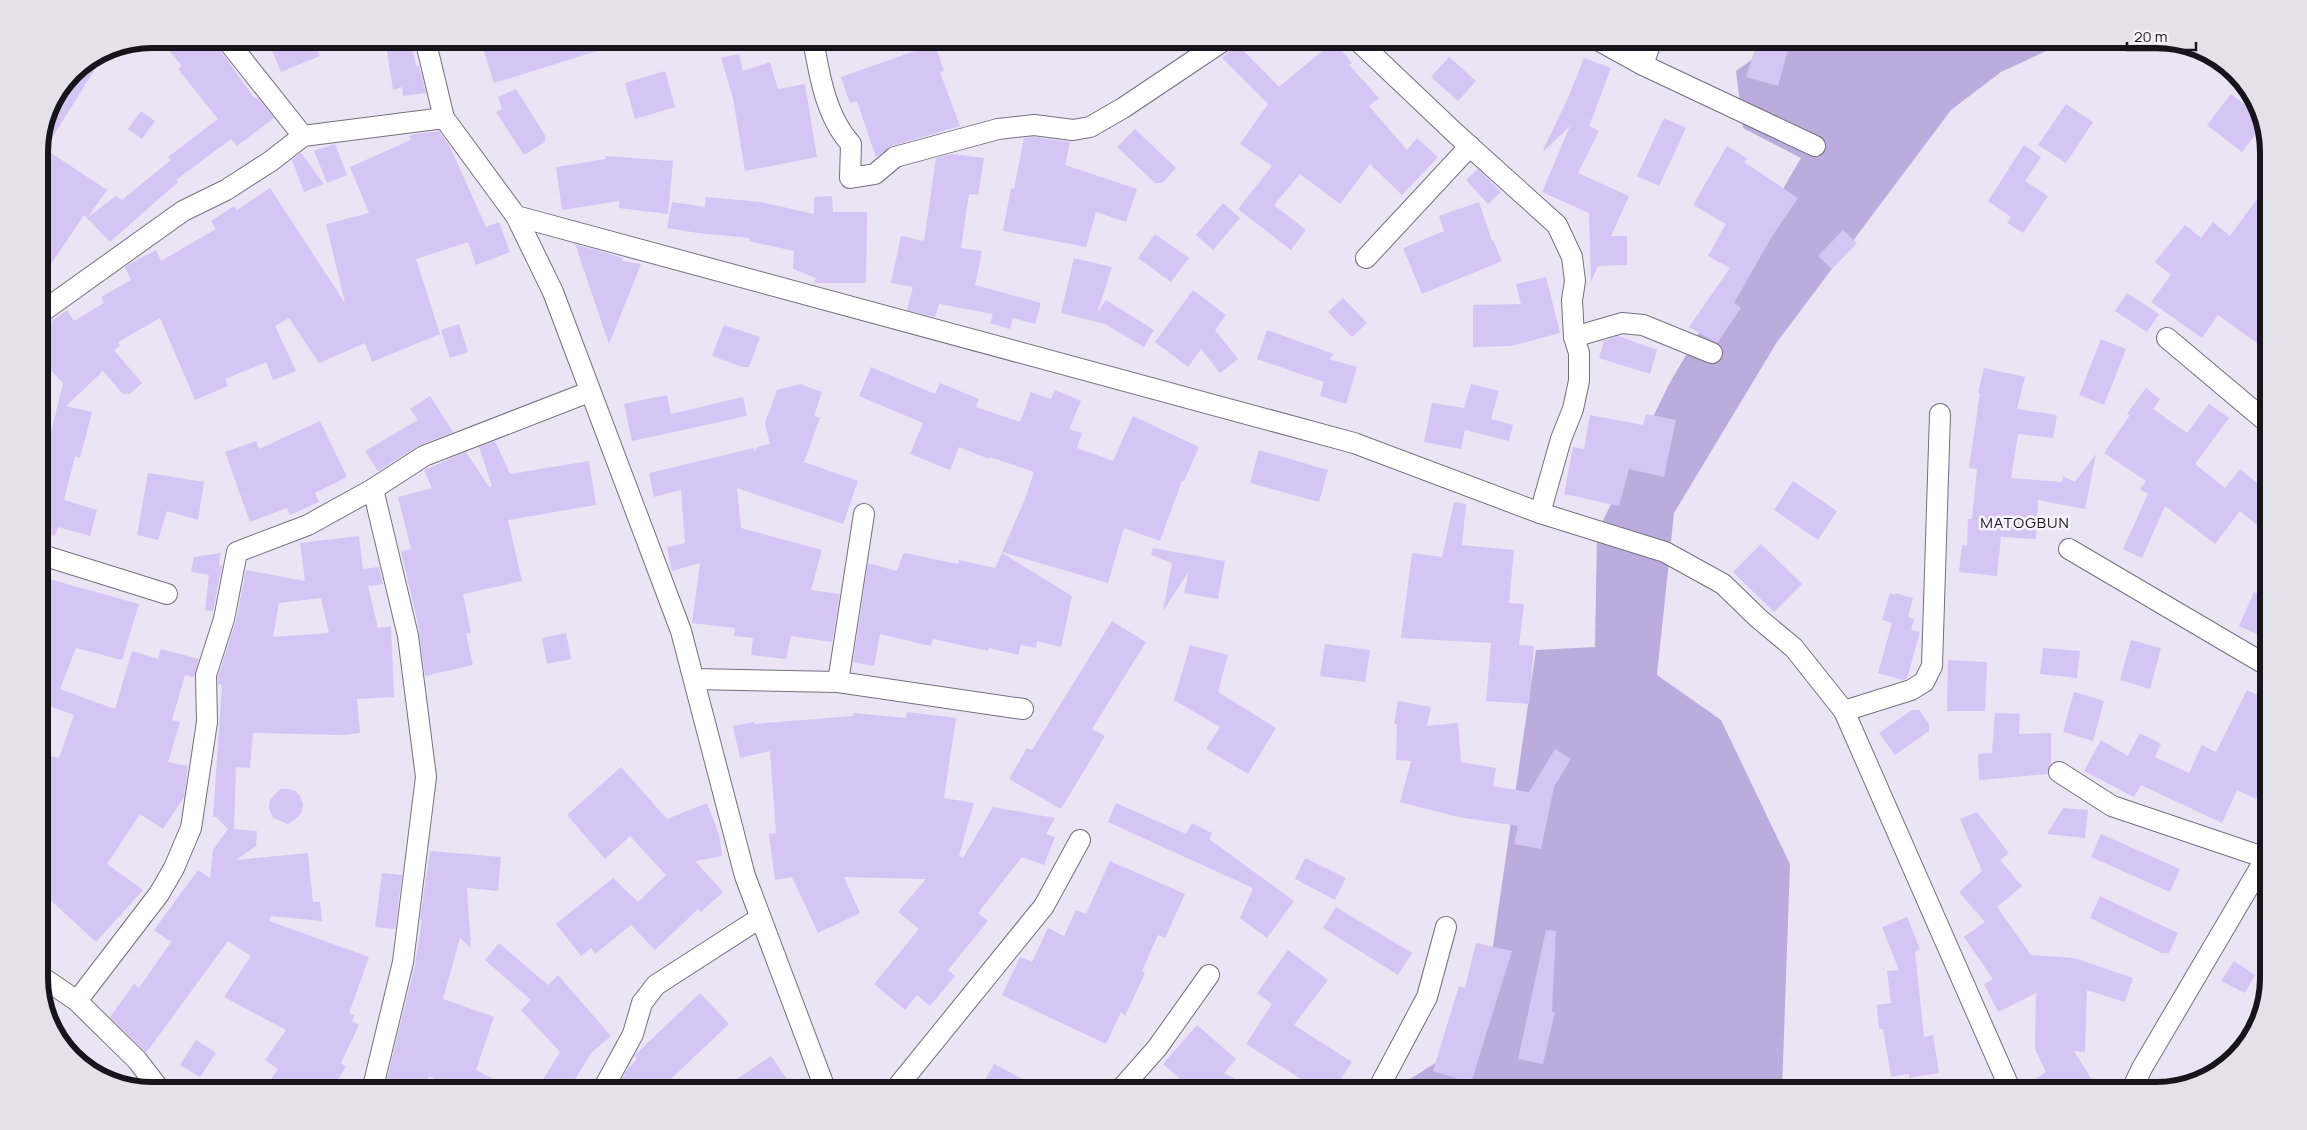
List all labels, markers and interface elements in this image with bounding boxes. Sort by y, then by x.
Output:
scale bar [2127,20,2196,52]
text: 20 m [2134,26,2167,47]
district label: MATOGBUN [1980,512,2070,533]

